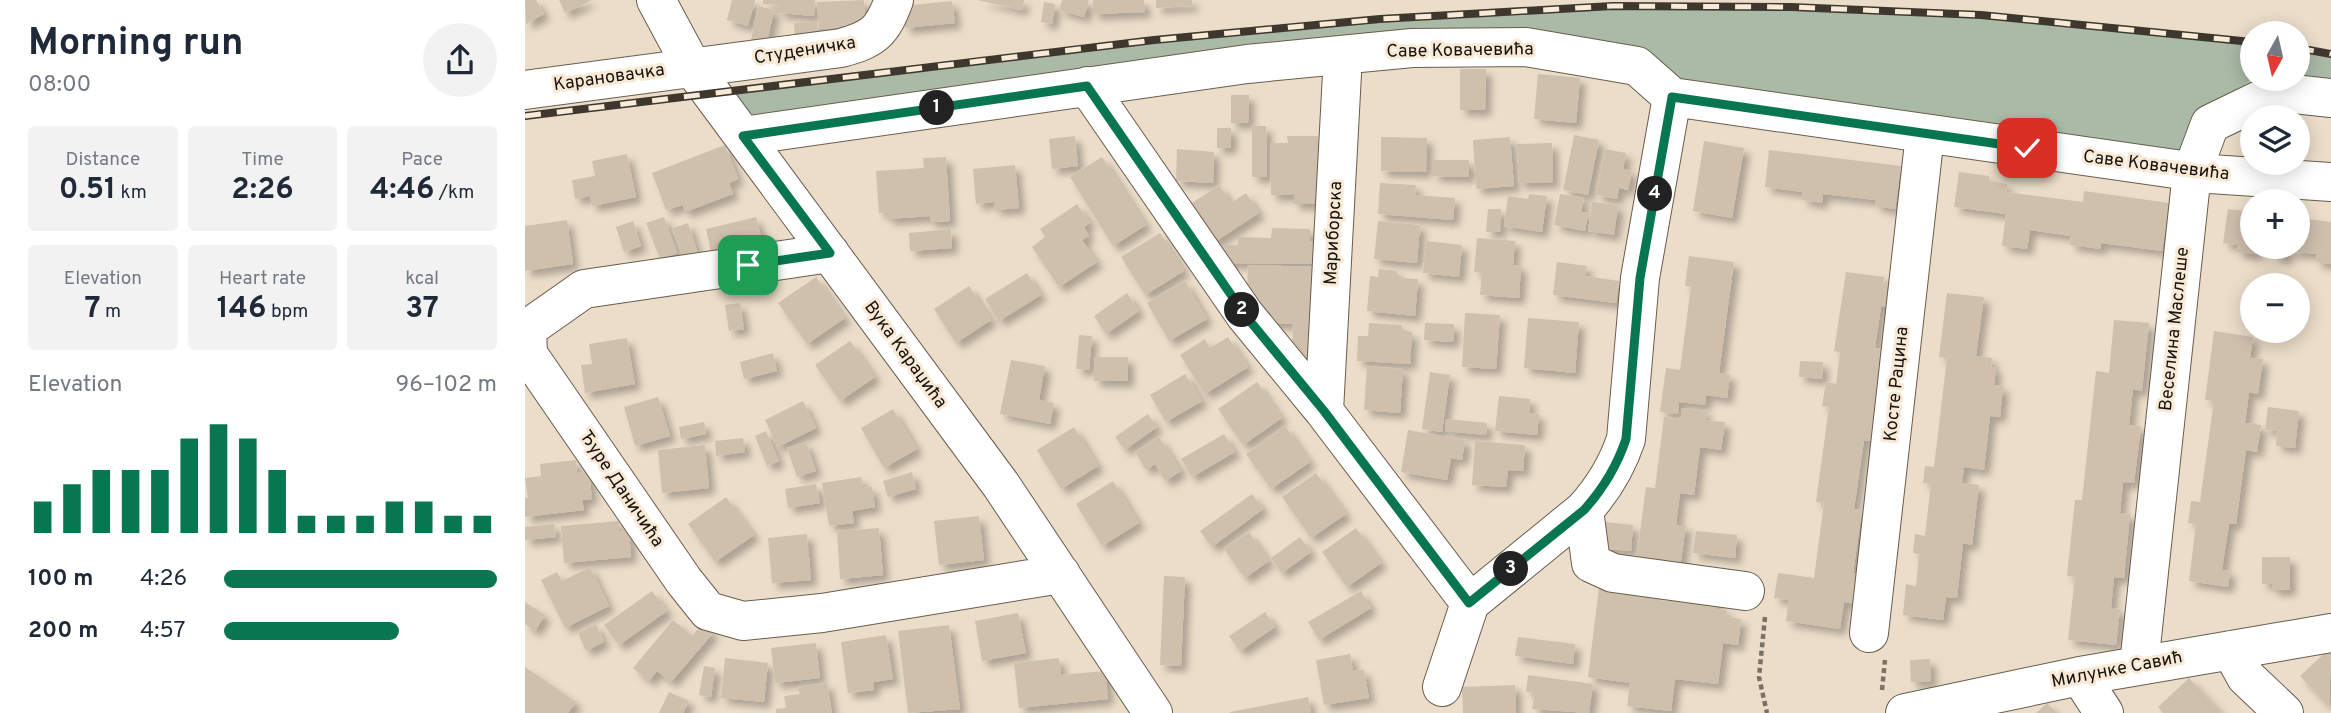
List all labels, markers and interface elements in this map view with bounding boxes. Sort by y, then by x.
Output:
text: Morning run [28,20,244,69]
north arrow [2240,21,2310,91]
map controls [2240,21,2310,343]
button: share [423,23,497,97]
street label: Студеничка [753,32,857,70]
street label: Саве Ковачевића [1386,38,1534,64]
street label: Карановачка [552,59,666,97]
text: 08:00 [28,71,91,100]
pin: 1 [919,90,955,126]
text: 1 [933,95,940,119]
button: layers [2240,105,2310,175]
pin [1997,118,2057,178]
icon: check [2008,129,2046,167]
street label: Саве Ковачевића [2082,146,2230,186]
text: Distance [66,148,140,172]
text: Time [241,148,284,172]
text: Pace [401,148,443,172]
text: 0.51 [59,172,116,209]
text: 2:26 [231,172,294,209]
text: 4:46 [370,172,434,209]
pin: 4 [1637,176,1673,212]
street label: Мариборска [1320,180,1348,286]
text: km [116,181,147,205]
text: /km [434,181,474,205]
text: 4 [1648,181,1661,205]
button: + [2240,189,2310,259]
pin [718,235,778,295]
icon: arrive [729,246,767,284]
street label: Веселина Маслеше [2155,246,2195,412]
text: Elevation [64,267,142,291]
text: Heart rate [219,267,306,291]
text: kcal [405,267,439,291]
button: − [2240,273,2310,343]
text: 7 [84,291,101,328]
text: 146 [217,291,266,328]
text: 37 [405,291,439,328]
pin: 2 [1225,292,1259,328]
street label: Вука Караџића [858,297,952,413]
text: 2 [1236,297,1247,321]
text: m [101,300,121,324]
text: bpm [266,300,308,324]
street label: Косте Рацина [1880,325,1914,443]
text: Elevation [28,371,123,400]
text: 96–102 m [396,371,497,400]
street label: Ђуре Даничића [573,426,669,552]
pin: 3 [1493,552,1529,586]
text: 3 [1505,556,1516,580]
text: 100 m [28,565,93,594]
text: 4:26 [140,565,187,594]
text: 200 m [28,617,98,646]
text: 4:57 [140,617,186,646]
street label: Милунке Савић [2050,646,2184,694]

